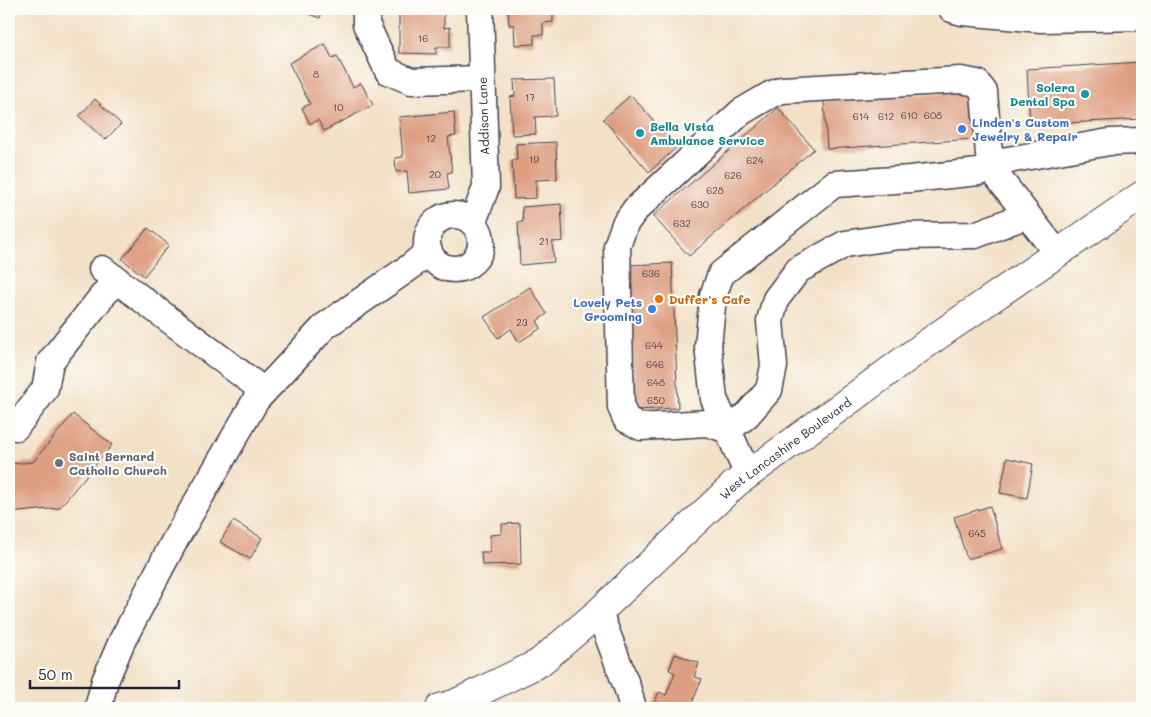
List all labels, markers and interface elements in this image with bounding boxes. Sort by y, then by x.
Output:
house number: 16 [418,31,428,45]
house number: 8 [313,67,319,81]
street label: Addison Lane [474,76,492,156]
place label: Solera Dental Spa [1010,79,1075,109]
marker: Solera Dental Spa [1079,88,1091,100]
house number: 17 [525,90,535,104]
house number: 10 [333,100,343,114]
house number: 610 [901,108,917,122]
house number: 608 [924,108,942,122]
house number: 614 [853,109,869,123]
house number: 612 [878,109,894,123]
place label: Linden's Custom Jewelry & Repair [972,114,1078,144]
place label: Bella Vista Ambulance Service [650,118,764,148]
marker: Linden's Custom Jewelry & Repair [956,123,968,135]
marker: Bella Vista Ambulance Service [634,127,646,139]
house number: 12 [426,131,436,145]
house number: 19 [529,152,539,166]
house number: 624 [746,153,764,167]
house number: 20 [429,167,441,181]
house number: 626 [724,168,742,182]
house number: 628 [706,183,724,197]
house number: 630 [691,197,709,211]
house number: 632 [673,216,691,230]
house number: 21 [539,234,549,248]
house number: 636 [642,266,660,280]
place label: Duffer's Cafe [669,291,750,307]
marker: Duffer's Cafe [653,293,665,305]
place label: Lovely Pets Grooming [573,294,642,324]
marker: Lovely Pets Grooming [646,303,658,315]
house number: 23 [516,315,528,329]
house number: 644 [645,338,663,352]
house number: 646 [646,357,664,371]
house number: 648 [647,375,665,389]
house number: 650 [647,393,665,407]
street label: West Lancashire Boulevard [716,393,855,503]
place label: Saint Bernard Catholic Church [69,448,167,478]
marker: Saint Bernard Catholic Church [53,457,65,469]
house number: 645 [968,526,986,540]
scale bar [30,657,179,689]
text: 50 m [38,664,73,684]

